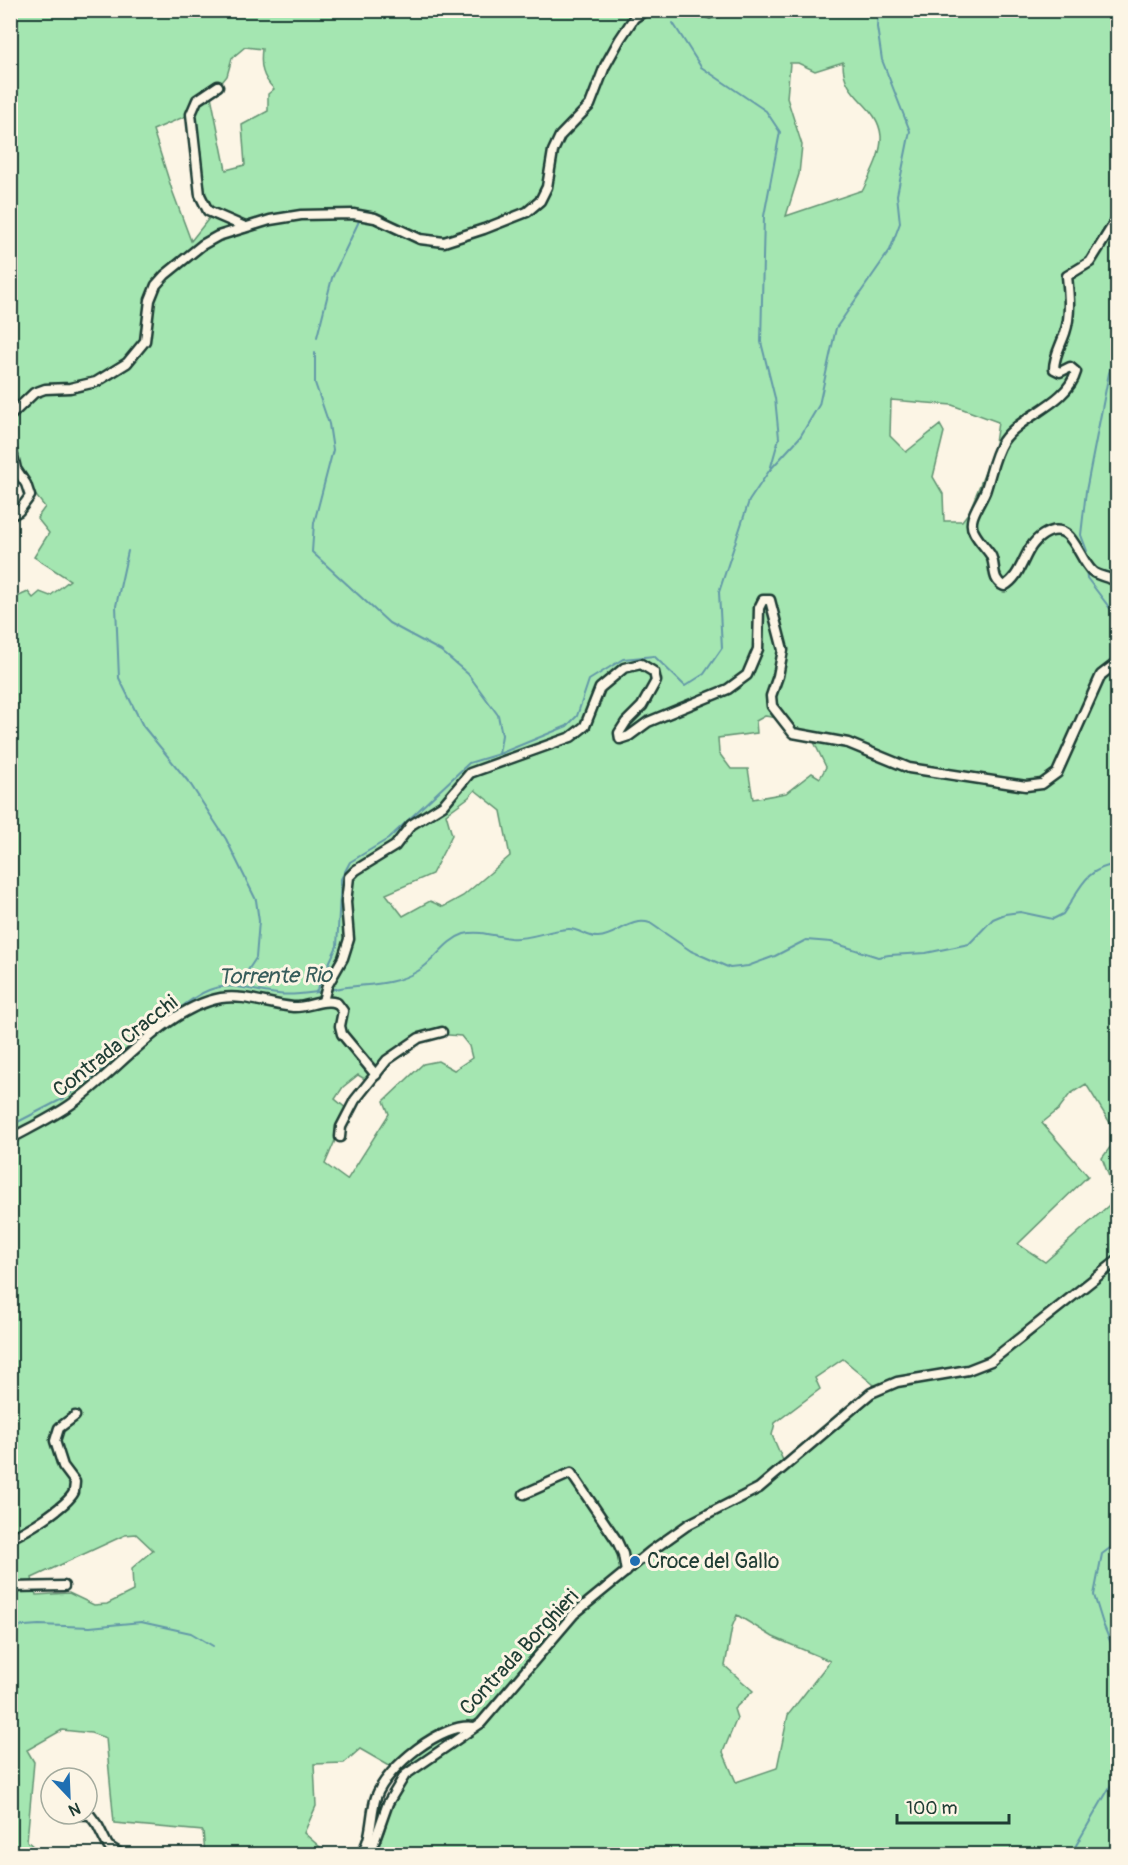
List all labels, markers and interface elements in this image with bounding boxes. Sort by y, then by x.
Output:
water label: Torrente Rio [218,961,334,991]
street label: Contrada Cracchi [47,989,183,1104]
place label: Croce del Gallo [647,1548,779,1575]
marker: Croce del Gallo [628,1554,642,1568]
street label: Contrada Borghieri [454,1583,585,1721]
north arrow [39,1766,99,1826]
scale bar [897,1787,1010,1825]
text: 100 m [906,1797,958,1820]
text: N [65,1798,83,1820]

